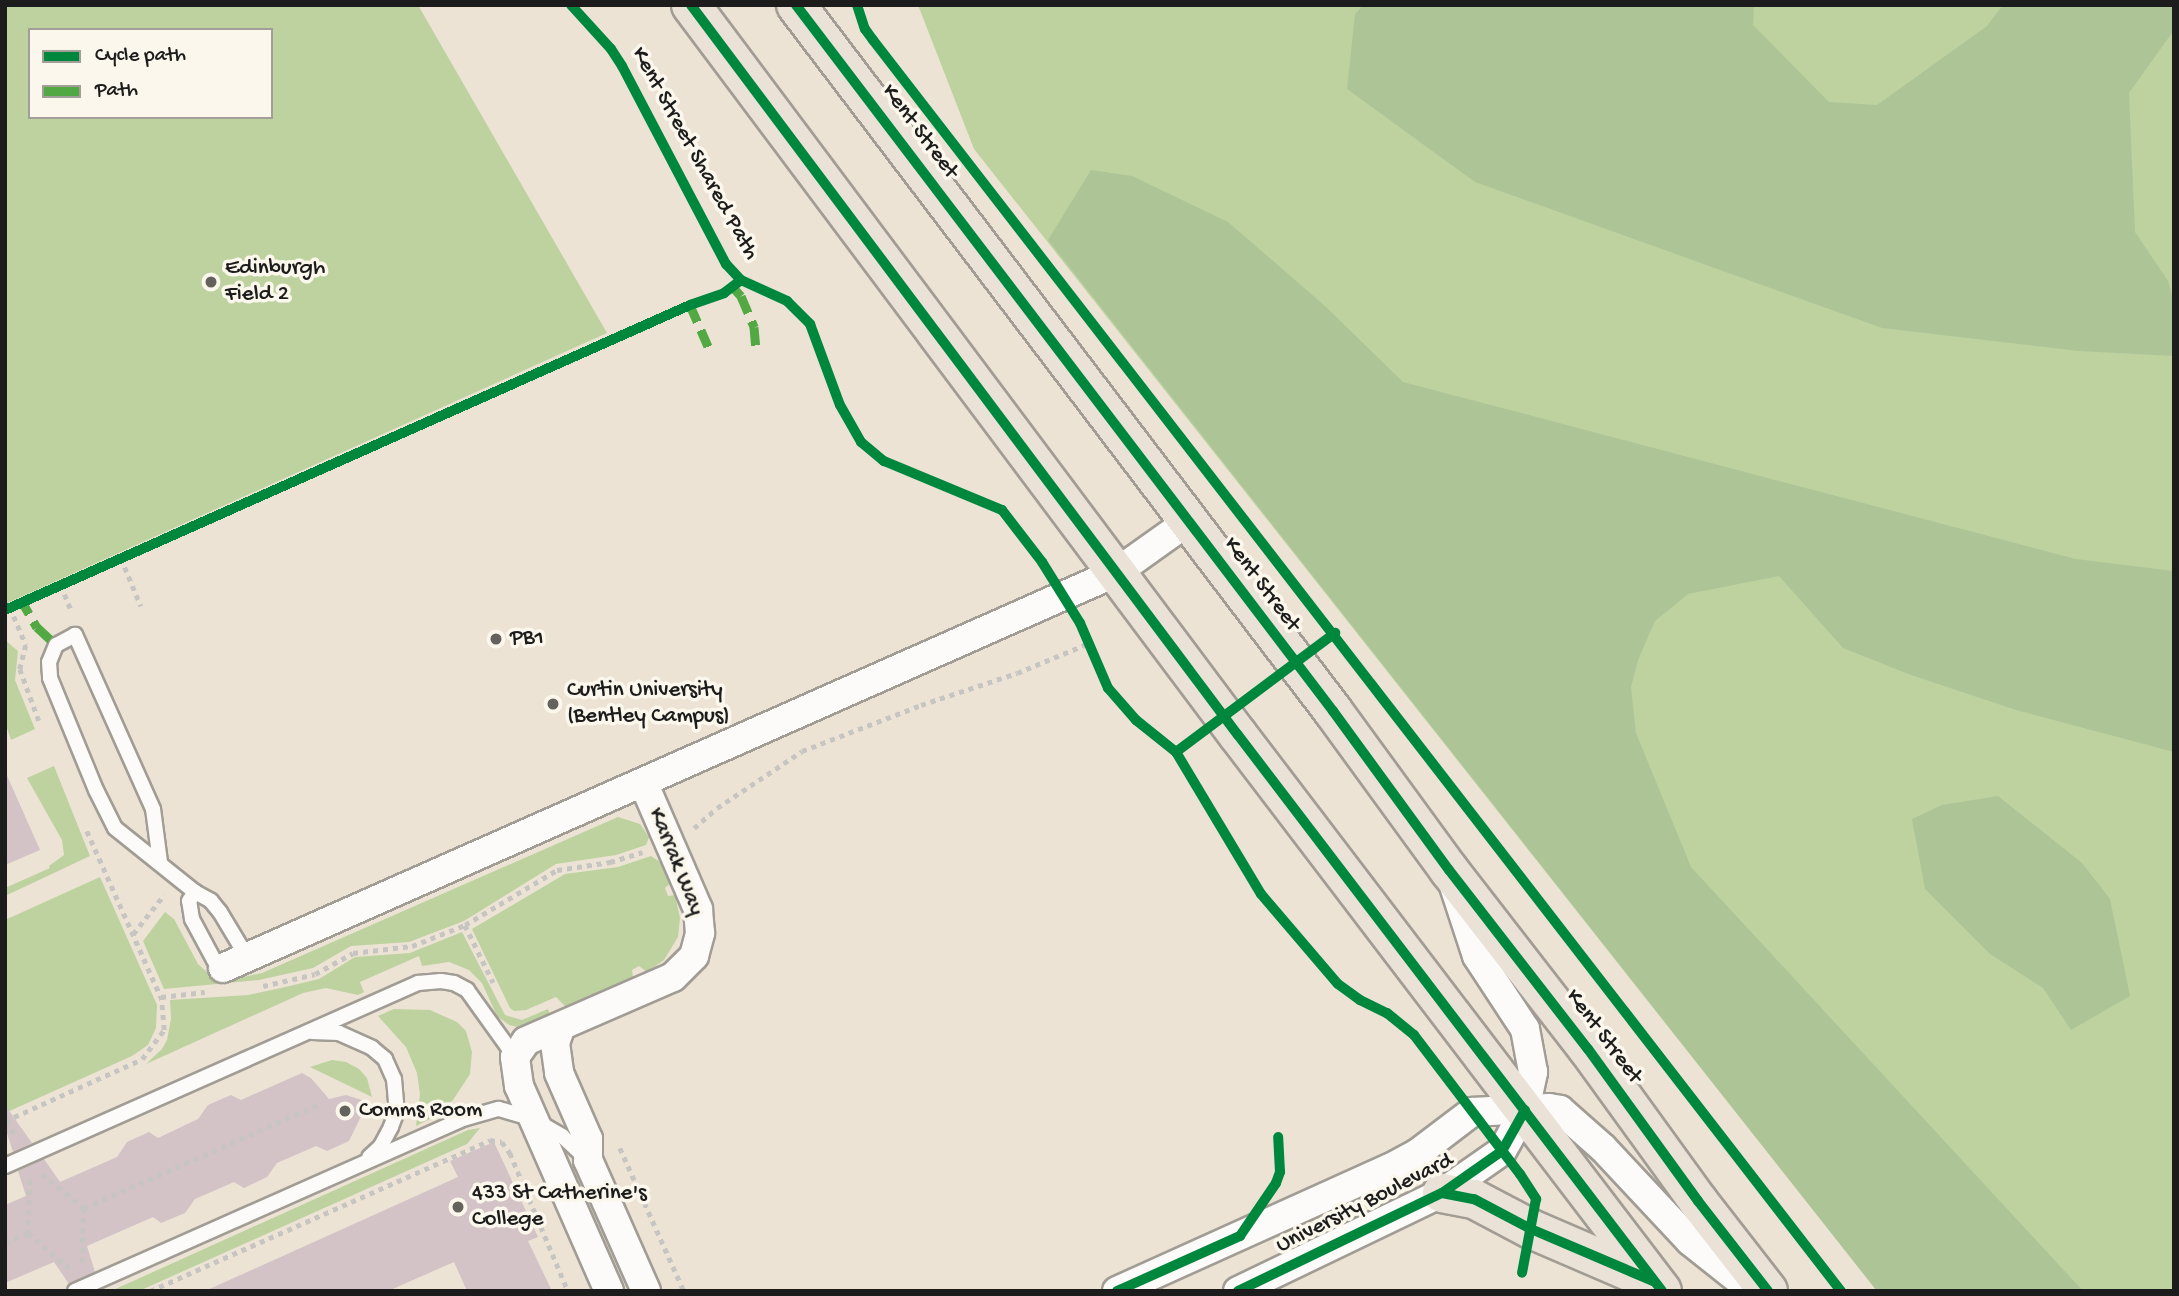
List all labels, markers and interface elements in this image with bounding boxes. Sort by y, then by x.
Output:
legend [28,28,273,119]
street label: Kent Street Shared Path [624,43,764,265]
text: Cycle path [95,44,186,69]
text: Path [95,79,138,104]
street label: Kent Street [874,79,964,185]
place label: Edinburgh Field 2 [225,255,325,309]
marker: Edinburgh Field 2 [203,274,219,290]
street label: Kent Street [1216,532,1306,638]
place label: PB1 [510,625,544,653]
marker: PB1 [488,631,504,647]
place label: Curtin University (Bentley Campus) [567,677,730,731]
marker: Curtin University (Bentley Campus) [545,696,561,712]
street label: Karrak Way [641,804,709,920]
street label: Kent Street [1558,984,1648,1090]
place label: Comms Room [359,1097,482,1125]
marker: Comms Room [337,1103,353,1119]
street label: University Boulevard [1272,1147,1458,1261]
place label: 433 St Catherine's College [472,1180,647,1234]
marker: 433 St Catherine's College [450,1199,466,1215]

